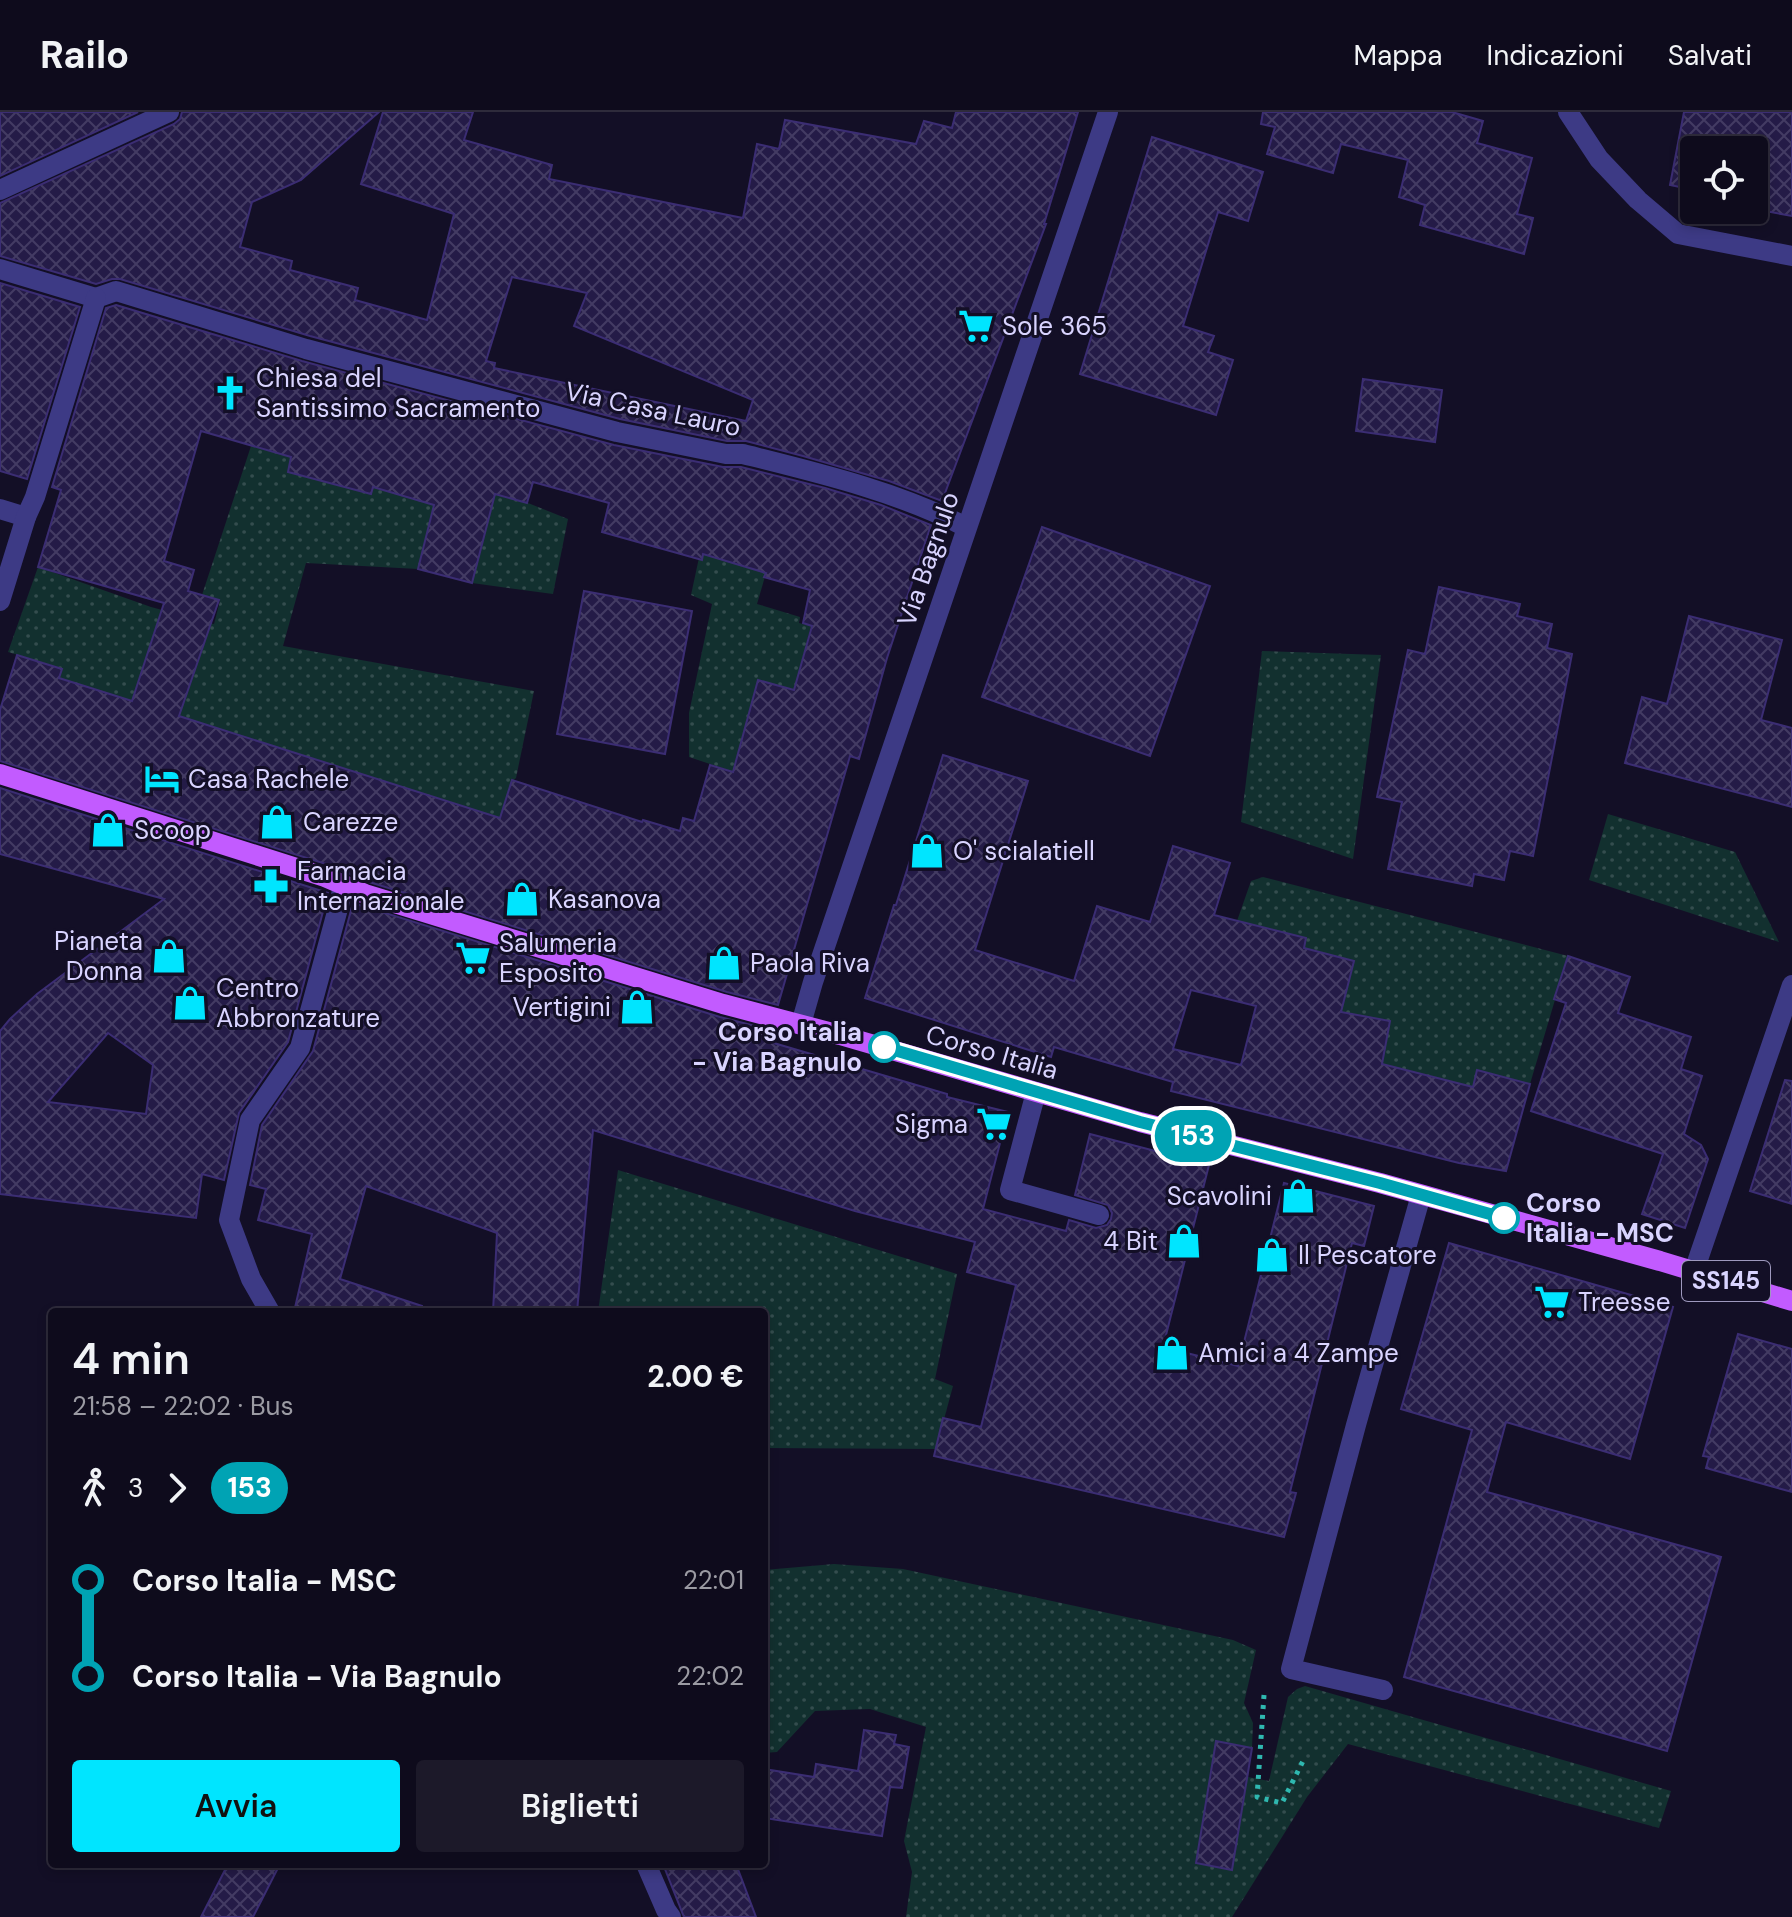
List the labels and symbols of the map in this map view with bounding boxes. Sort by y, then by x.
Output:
supermarket icon: Sole 365 [957,307,995,345]
place label: Sole 365 [1002,309,1107,343]
place label: Chiesa del Santissimo Sacramento [256,361,540,425]
church icon: Chiesa del Santissimo Sacramento [211,374,249,412]
street label: Via Casa Lauro [562,374,744,444]
street label: Via Bagnulo [889,487,967,631]
hotel icon: Casa Rachele [143,760,181,798]
place label: Casa Rachele [188,762,349,796]
shop icon: Carezze [258,803,296,841]
place label: Carezze [303,805,398,839]
shop icon: Scoop [89,811,127,849]
place label: Scoop [134,813,211,847]
shop icon: O' scialatiell [908,832,946,870]
place label: O' scialatiell [953,834,1095,868]
place label: Farmacia Internazionale [297,854,465,918]
pharmacy icon: Farmacia Internazionale [252,867,290,905]
shop icon: Kasanova [503,880,541,918]
place label: Kasanova [548,882,661,916]
place label: Pianeta Donna [54,924,143,988]
place label: Salumeria Esposito [499,926,617,990]
shop icon: Pianeta Donna [150,937,188,975]
supermarket icon: Salumeria Esposito [454,939,492,977]
shop icon: Paola Riva [705,944,743,982]
place label: Paola Riva [750,946,870,980]
place label: Centro Abbronzature [216,971,380,1035]
shop icon: Centro Abbronzature [171,984,209,1022]
shop icon: Vertigini [618,988,656,1026]
place label: Vertigini [513,990,611,1024]
place label: Corso Italia - Via Bagnulo [692,1015,862,1079]
street label: Corso Italia [922,1017,1062,1087]
marker: Corso Italia - Via Bagnulo [869,1032,899,1062]
supermarket icon: Sigma [975,1105,1013,1143]
place label: Sigma [895,1107,968,1141]
line badge: 153 [1147,1110,1239,1162]
shop icon: Scavolini [1279,1177,1317,1215]
place label: Scavolini [1167,1179,1272,1213]
place label: Corso Italia - MSC [1526,1186,1674,1250]
marker: Corso Italia - MSC [1489,1203,1519,1233]
shop icon: 4 Bit [1165,1222,1203,1260]
place label: 4 Bit [1103,1224,1158,1258]
shop icon: Il Pescatore [1253,1236,1291,1274]
place label: Il Pescatore [1298,1238,1437,1272]
road number: SS145 [1682,1261,1770,1301]
supermarket icon: Treesse [1533,1283,1571,1321]
place label: Treesse [1578,1285,1671,1319]
shop icon: Amici a 4 Zampe [1153,1334,1191,1372]
place label: Amici a 4 Zampe [1198,1336,1399,1370]

